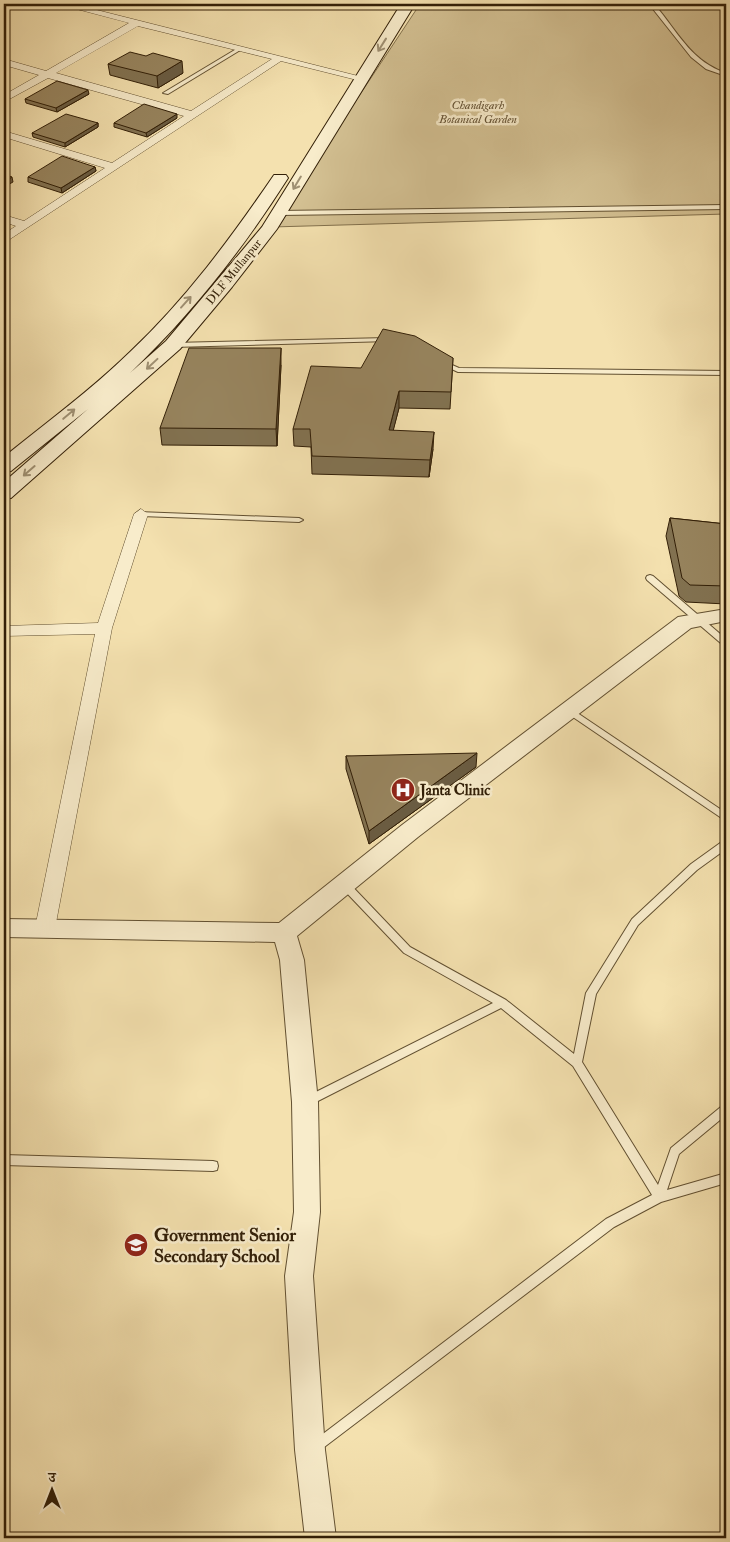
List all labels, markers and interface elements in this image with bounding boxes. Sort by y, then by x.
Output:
one-way arrow [377,38,387,52]
park label: Chandigarh Botanical Garden [438,98,517,127]
one-way arrow [291,176,301,190]
street label: DLF Mullanpur [203,236,265,308]
one-way arrow [181,296,192,309]
one-way arrow [145,358,158,370]
one-way arrow [62,408,75,419]
one-way arrow [23,465,36,477]
hospital icon: Janta Clinic [390,777,416,803]
place label: Janta Clinic [419,781,491,801]
place label: Government Senior Secondary School [154,1224,296,1268]
school or university icon: Government Senior Secondary School [123,1232,149,1258]
north arrow [28,1464,78,1514]
text: उ [47,1469,56,1486]

